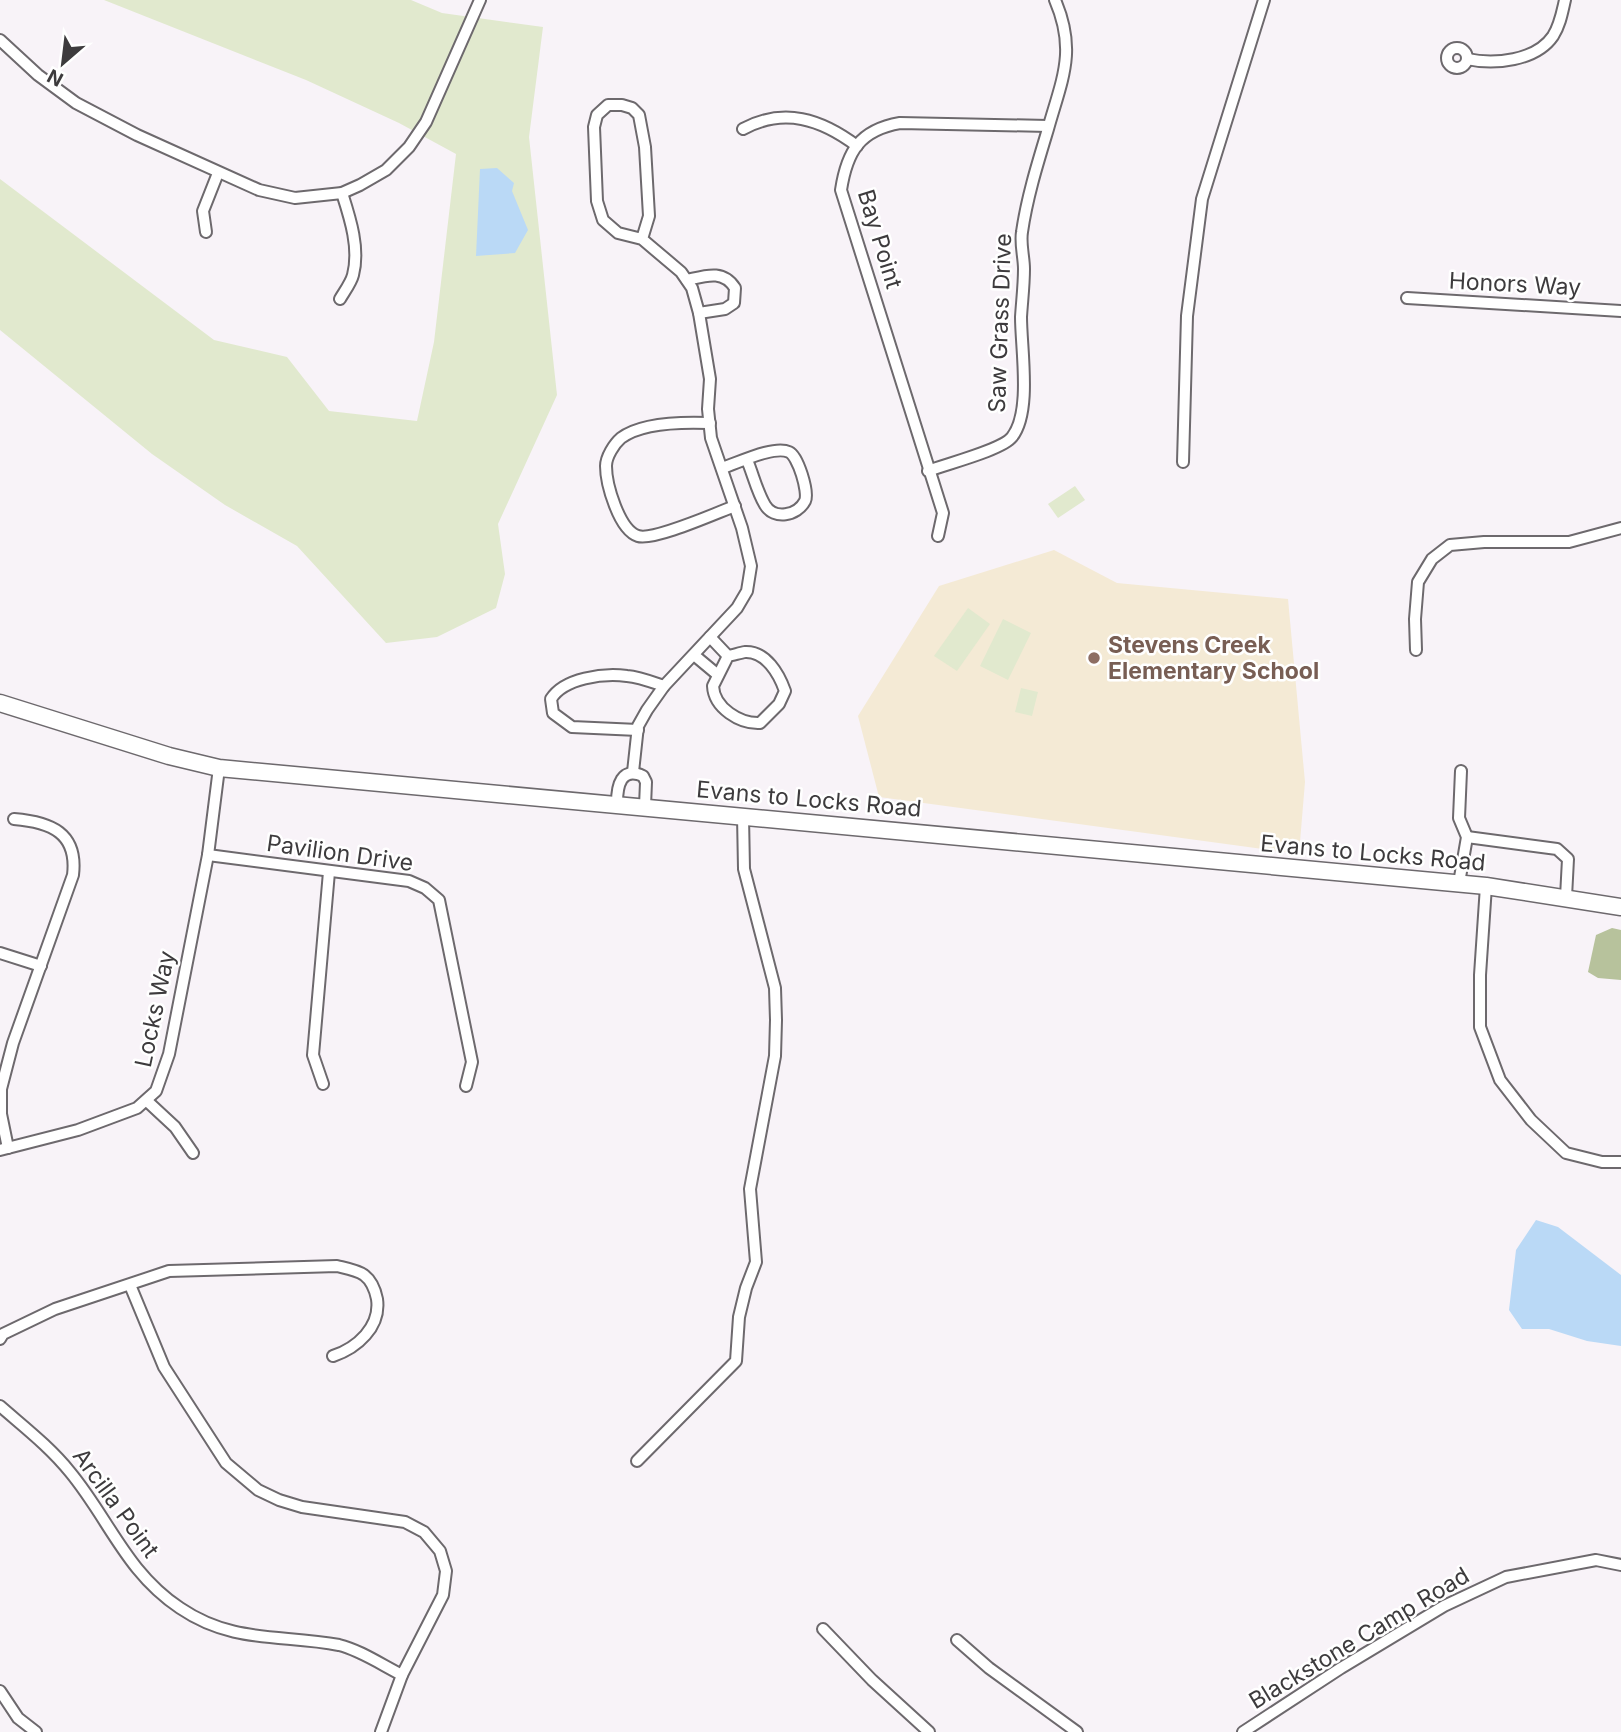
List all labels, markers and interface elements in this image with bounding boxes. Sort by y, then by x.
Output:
north arrow [28,28,98,98]
text: N [43,64,67,91]
street label: Bay Point [852,186,908,292]
street label: Saw Grass Drive [983,233,1017,413]
street label: Honors Way [1448,267,1582,301]
place label: Stevens Creek Elementary School [1108,631,1319,685]
marker: Stevens Creek Elementary School [1086,650,1102,666]
street label: Evans to Locks Road [695,775,923,823]
street label: Pavilion Drive [265,829,415,877]
street label: Evans to Locks Road [1259,829,1487,877]
street label: Locks Way [129,948,181,1070]
street label: Arcilla Point [67,1443,165,1564]
street label: Blackstone Camp Road [1244,1561,1474,1715]

